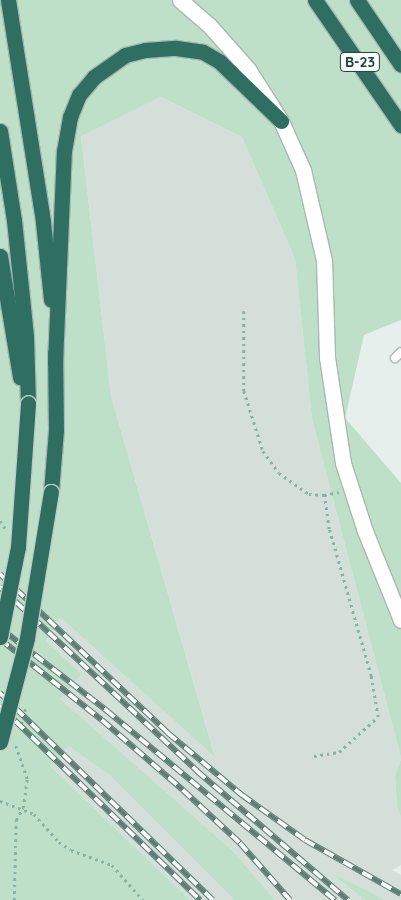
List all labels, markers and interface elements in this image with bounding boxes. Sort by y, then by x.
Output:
road number: B-23 [339,51,381,74]

